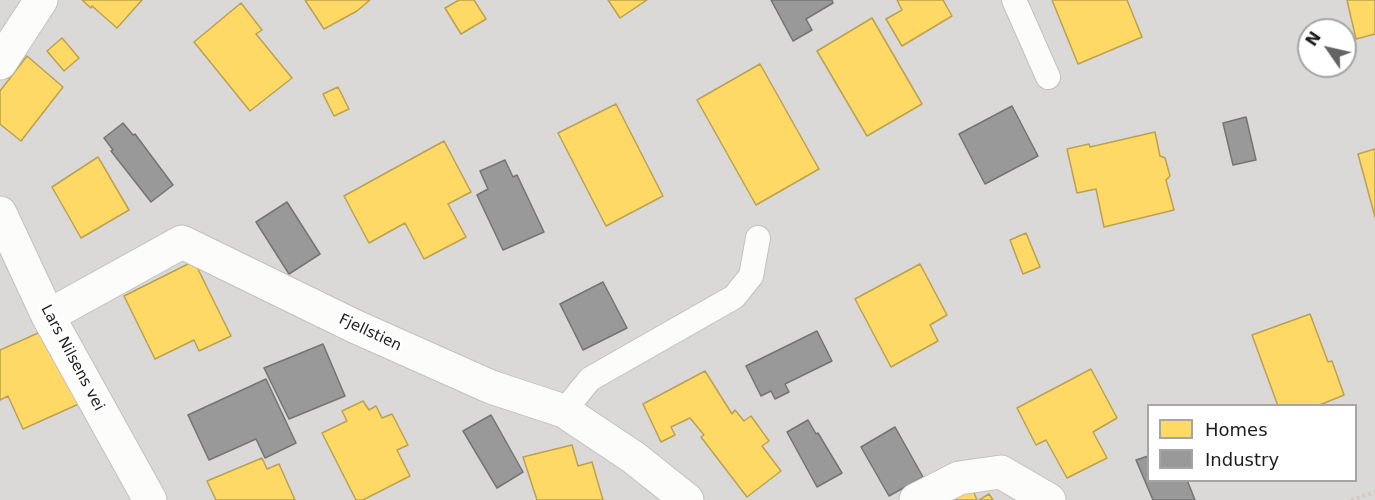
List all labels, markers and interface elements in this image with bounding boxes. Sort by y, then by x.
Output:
north arrow [1297,18,1357,78]
text: N [1302,28,1325,50]
street label: Lars Nilsens vei [37,302,107,414]
street label: Fjellstien [336,311,404,355]
legend [1147,404,1357,482]
text: Homes [1205,419,1268,440]
text: Industry [1205,449,1279,470]

